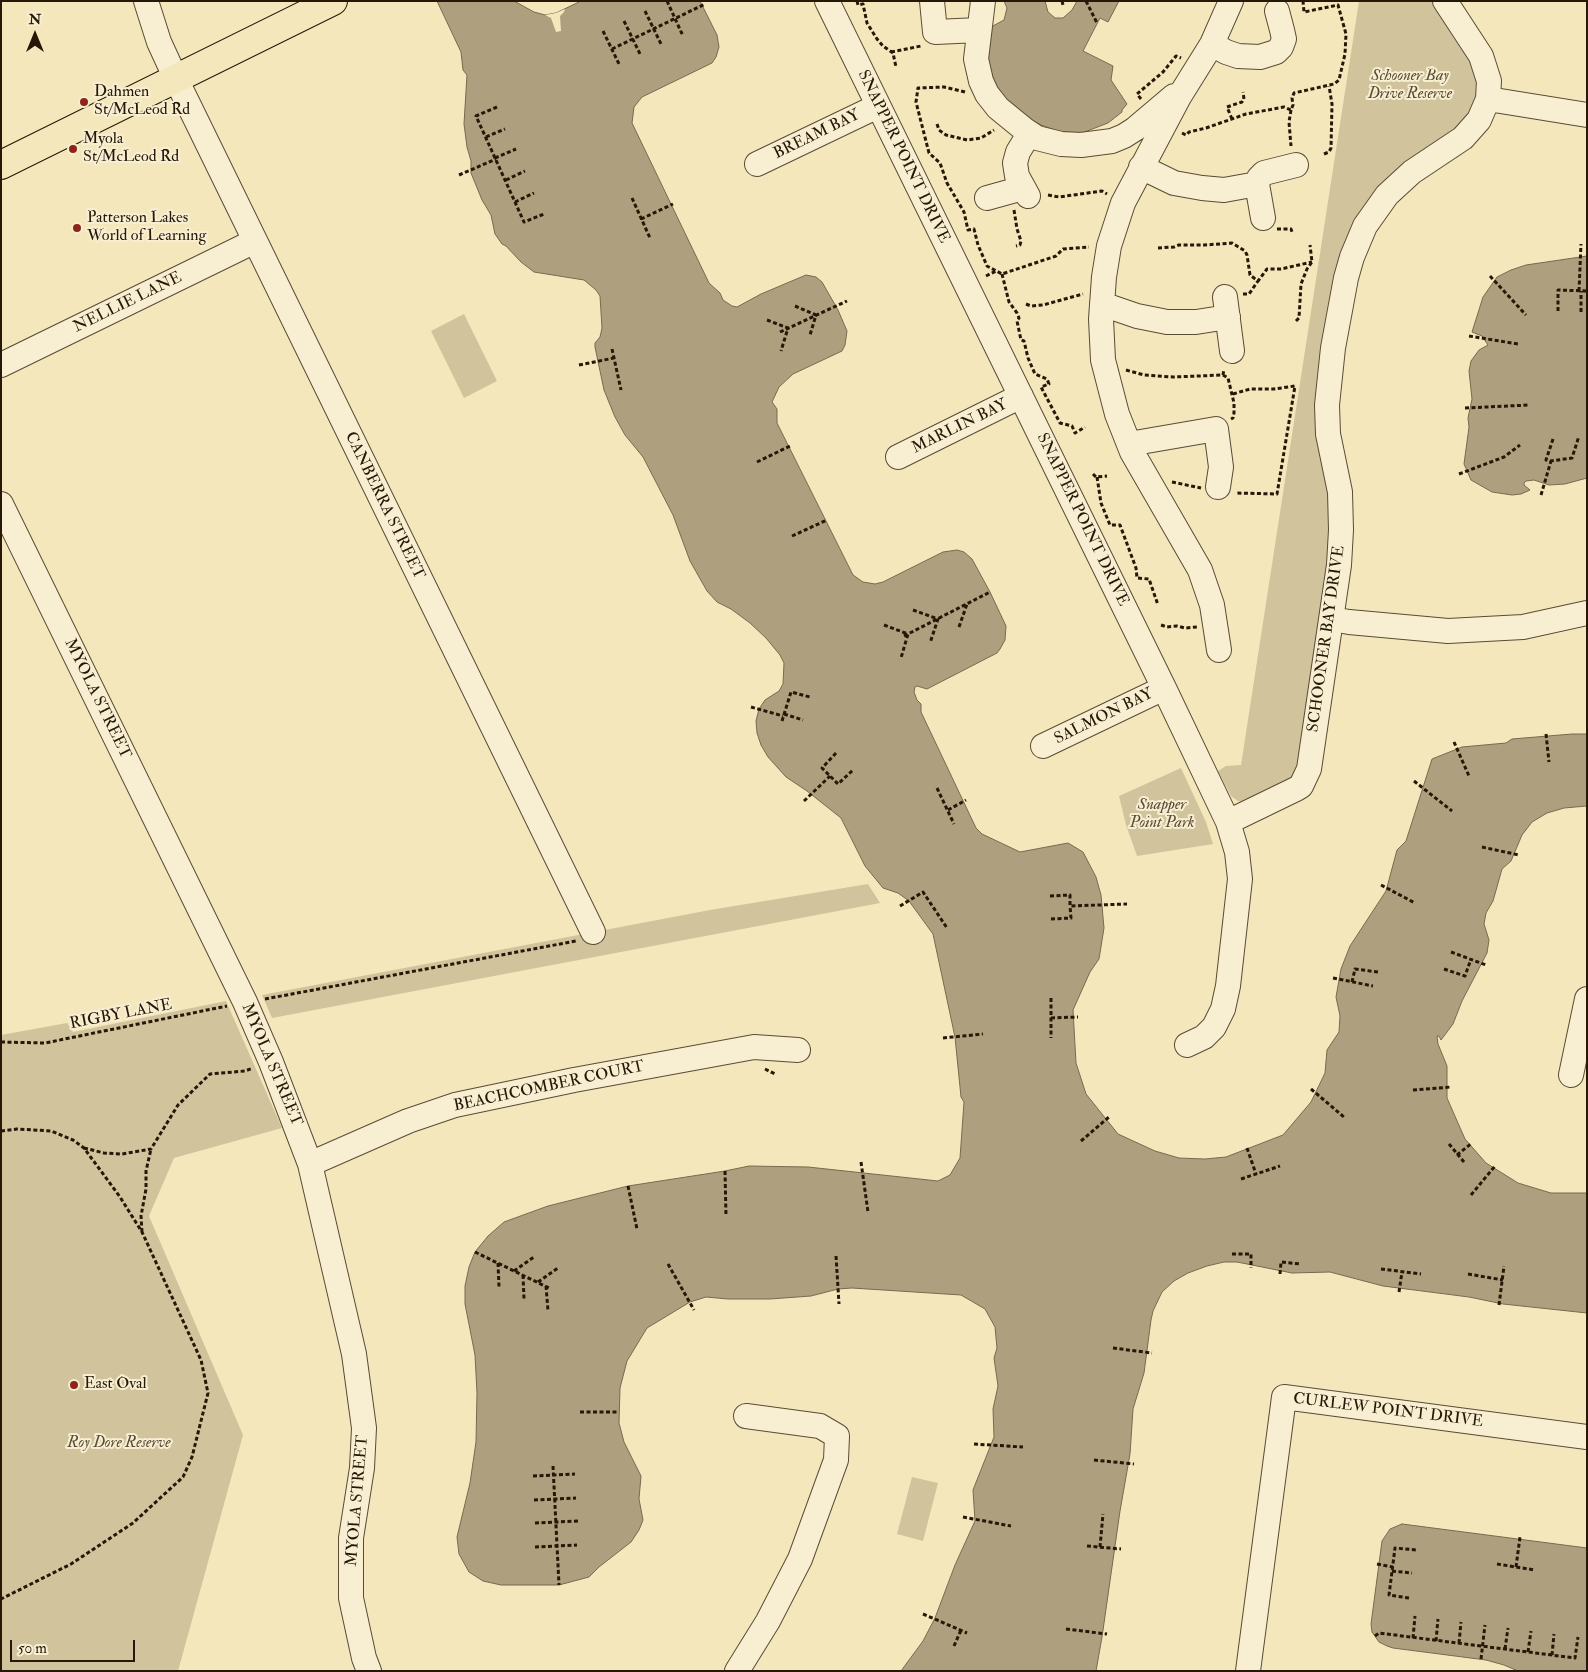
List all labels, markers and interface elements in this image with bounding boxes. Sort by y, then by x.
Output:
north arrow [10,10,60,60]
text: N [29,11,41,28]
street label: SNAPPER POINT DRIVE [853,67,953,247]
park label: Schooner Bay Drive Reserve [1368,67,1452,105]
place label: Dahmen St/McLeod Rd [94,83,190,121]
marker: Dahmen St/McLeod Rd [78,96,90,108]
street label: BREAM BAY [771,106,863,164]
place label: Myola St/McLeod Rd [83,130,179,168]
marker: Myola St/McLeod Rd [67,143,79,155]
place label: Patterson Lakes World of Learning [87,209,206,247]
marker: Patterson Lakes World of Learning [71,222,83,234]
street label: NELLIE LANE [71,268,185,338]
street label: MARLIN BAY [909,396,1011,458]
street label: CANBERRA STREET [340,429,428,583]
street label: SNAPPER POINT DRIVE [1032,430,1132,610]
street label: SCHOONER BAY DRIVE [1304,545,1350,733]
street label: MYOLA STREET [60,636,134,762]
street label: SALMON BAY [1051,685,1157,749]
park label: Snapper Point Park [1130,796,1194,834]
street label: RIGBY LANE [68,996,174,1034]
street label: MYOLA STREET [236,1001,306,1129]
street label: BEACHCOMBER COURT [452,1057,646,1117]
place label: East Oval [84,1375,147,1395]
marker: East Oval [68,1379,80,1391]
street label: CURLEW POINT DRIVE [1292,1390,1484,1432]
park label: Roy Dore Reserve [67,1434,171,1454]
street label: MYOLA STREET [343,1435,373,1567]
scale bar [12,1630,138,1662]
text: 50 m [18,1639,47,1658]

